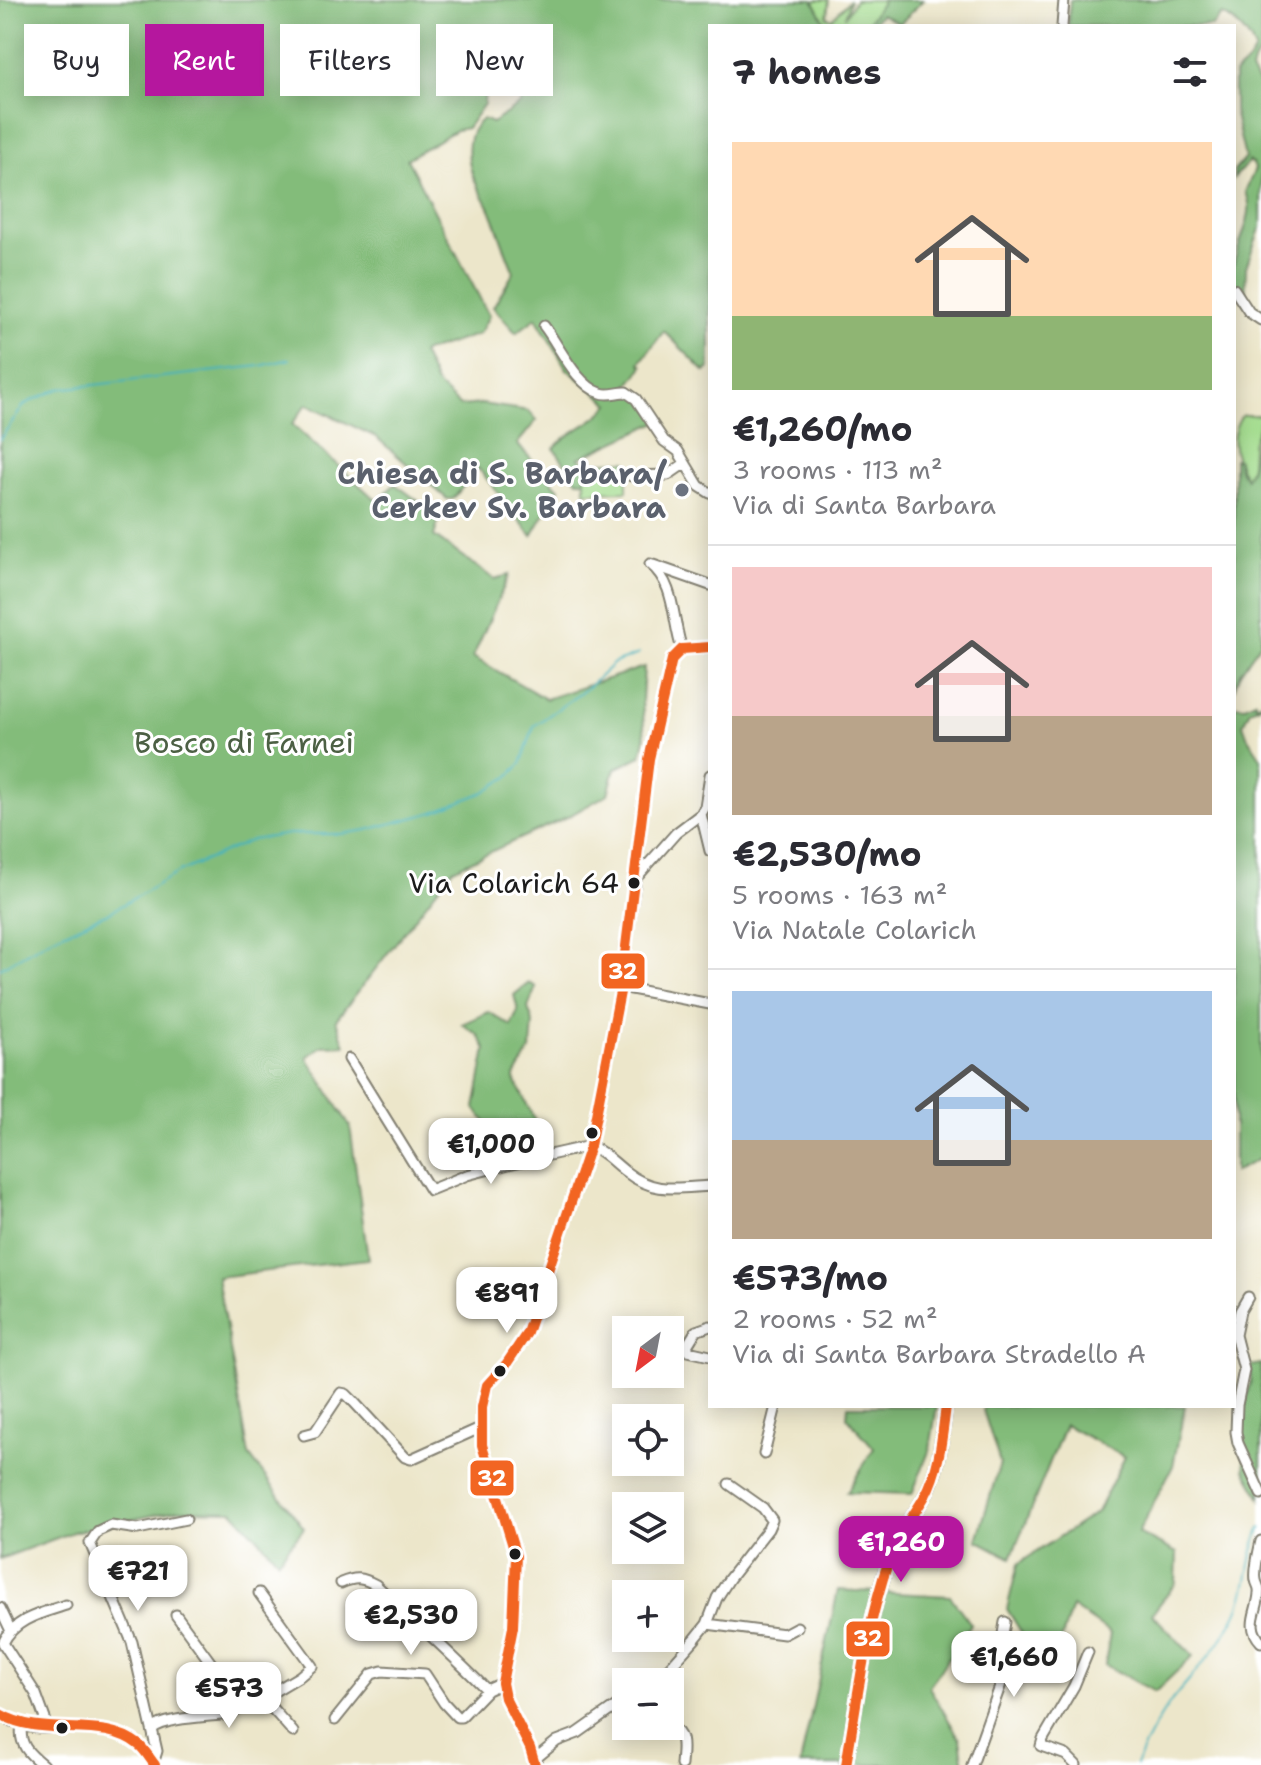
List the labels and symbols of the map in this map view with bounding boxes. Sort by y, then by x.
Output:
place label: Chiesa di S. Barbara/ Cerkev Sv. Barbara [337,453,668,528]
marker: Chiesa di S. Barbara/ Cerkev Sv. Barbara [673,481,691,499]
park label: Bosco di Farnei [134,722,354,763]
place label: Via Colarich 64 [408,864,619,902]
marker: Via Colarich 64 [626,875,642,891]
line badge: 32 [600,952,646,990]
text: 32 [608,957,638,986]
pin: €1,000 [426,1118,556,1186]
unlabelled marker [584,1125,600,1141]
pin: €891 [460,1267,554,1335]
north arrow [612,1316,684,1388]
unlabelled marker [492,1363,508,1379]
line badge: 32 [469,1459,515,1497]
text: 32 [477,1464,507,1493]
pin: €1,260 [836,1516,966,1584]
pin: €721 [91,1545,185,1613]
unlabelled marker [507,1546,523,1562]
pin: €2,530 [346,1589,476,1657]
line badge: 32 [845,1620,891,1658]
text: 32 [853,1624,883,1653]
pin: €1,660 [949,1631,1079,1699]
pin: €573 [182,1662,276,1730]
unlabelled marker [54,1720,70,1736]

